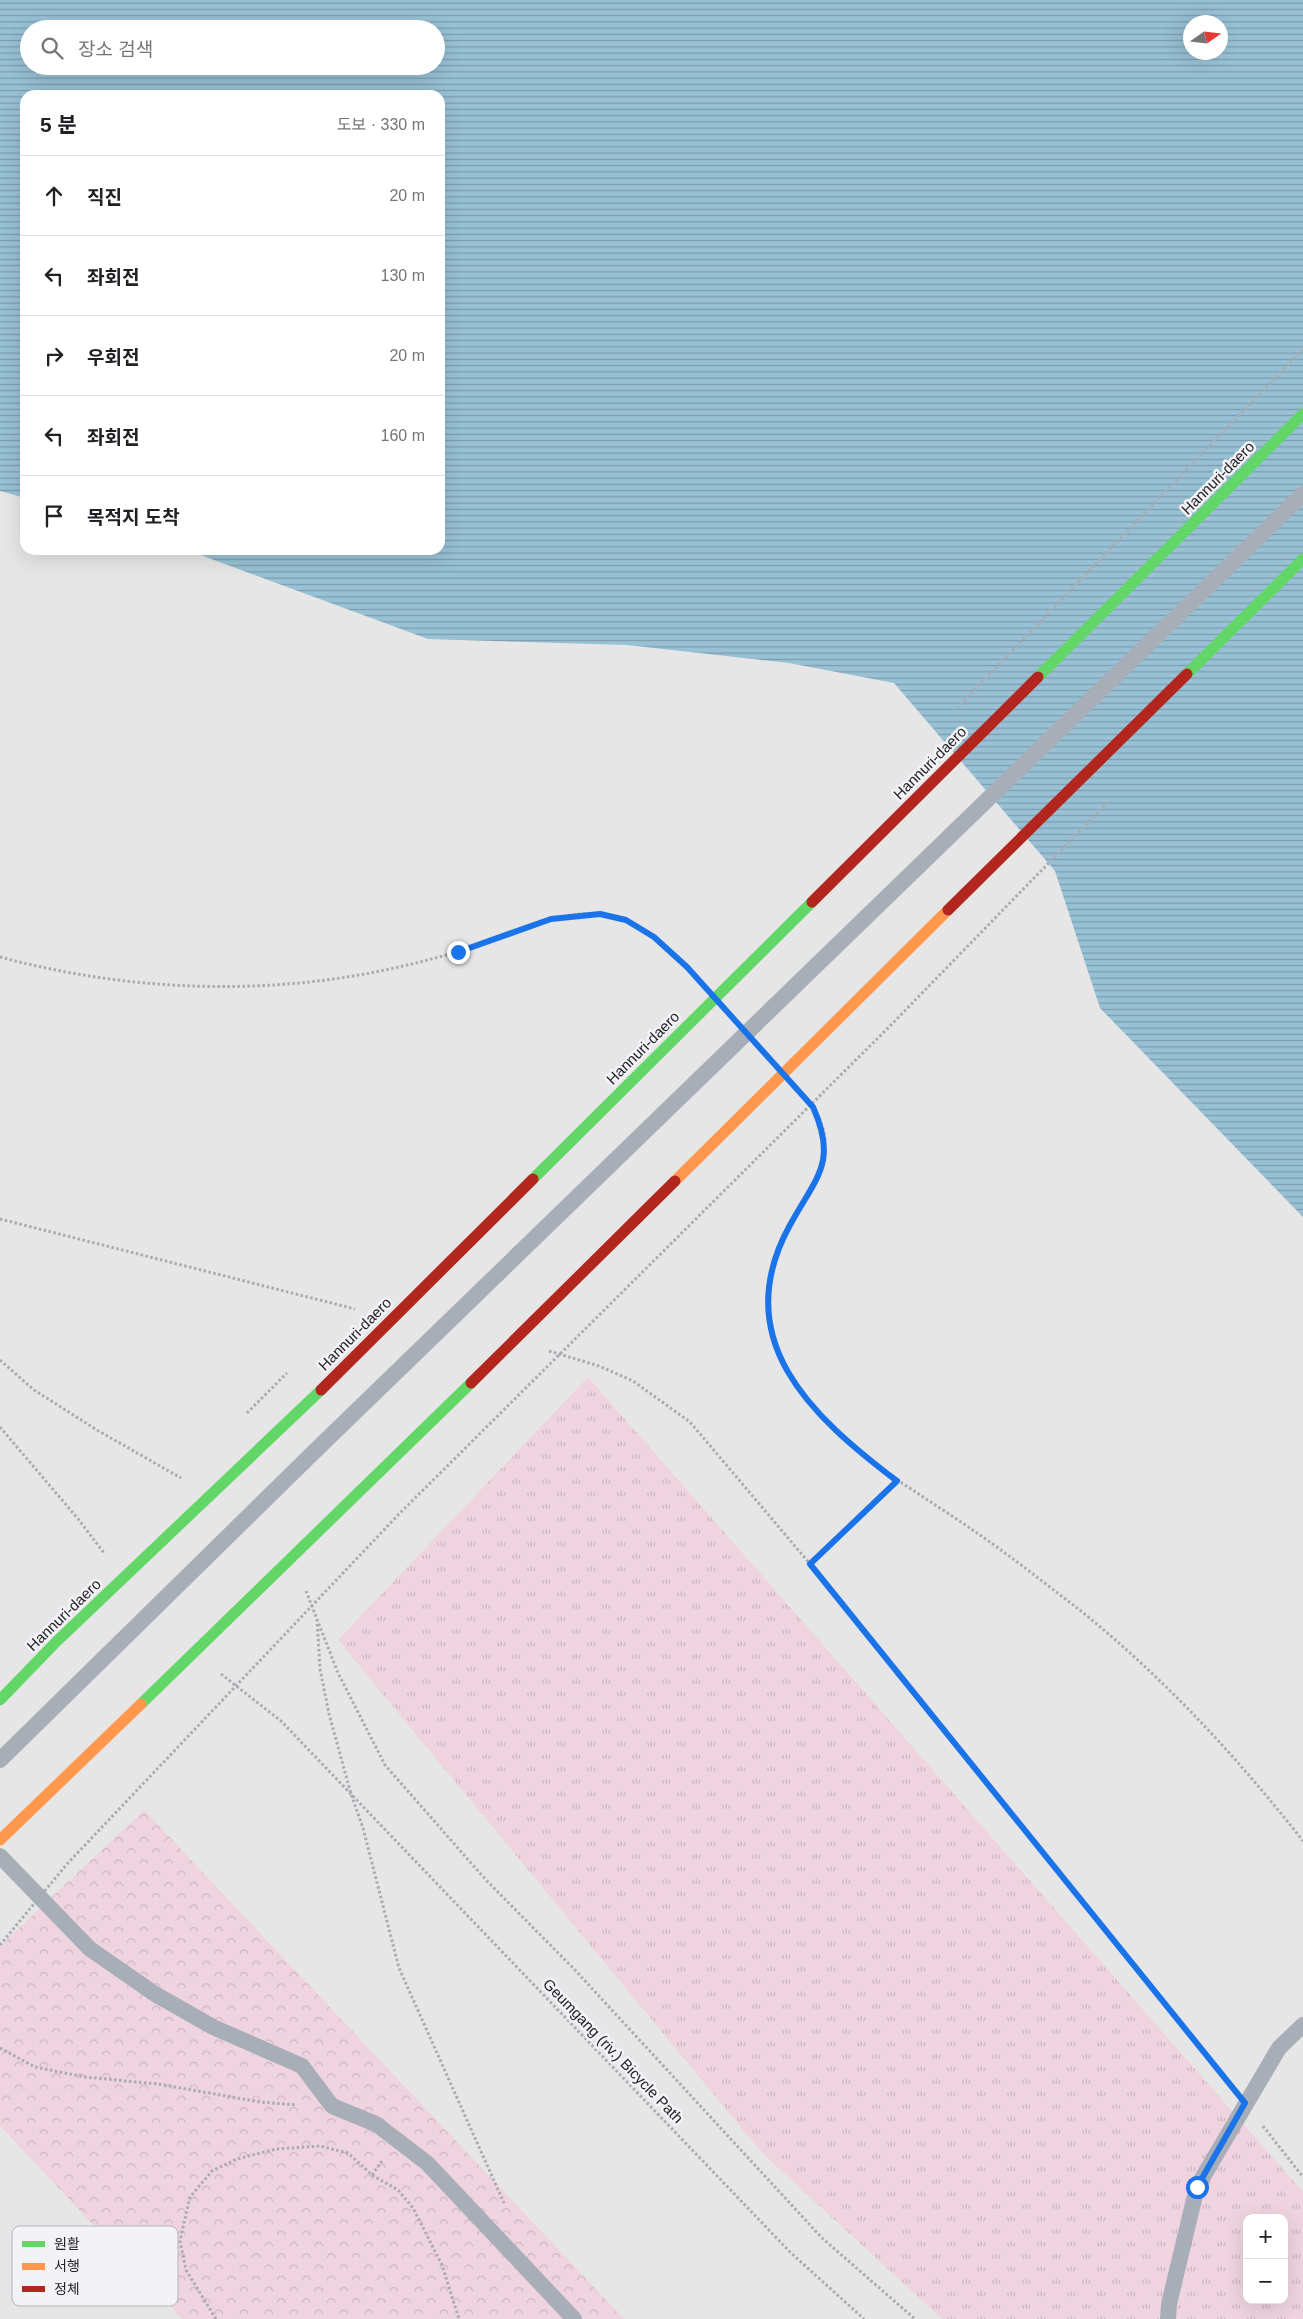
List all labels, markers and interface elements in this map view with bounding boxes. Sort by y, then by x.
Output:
north arrow [1183,15,1228,60]
search box [20,20,445,75]
icon: search [38,34,66,62]
text: 장소 검색 [78,39,153,60]
text: 5 분 [40,113,77,136]
text: 도보 · 330 m [337,116,425,133]
icon: ahead [40,182,68,210]
text: 직진 [87,187,122,208]
text: 20 m [389,187,425,204]
icon: left [40,262,68,290]
text: 좌회전 [87,267,139,288]
text: 130 m [381,267,425,284]
icon: right [40,342,68,370]
text: 우회전 [87,347,139,368]
text: 20 m [389,347,425,364]
icon: left [40,422,68,450]
text: 좌회전 [87,427,139,448]
text: 160 m [381,427,425,444]
street label: Hannuri-daero [1178,438,1258,518]
icon: arrive [40,502,68,530]
text: 목적지 도착 [87,507,180,528]
street label: Hannuri-daero [890,723,970,803]
route end [447,941,470,964]
street label: Hannuri-daero [603,1008,683,1088]
street label: Hannuri-daero [315,1294,395,1374]
street label: Hannuri-daero [23,1575,104,1654]
street label: Geumgang (riv.) Bicycle Path [540,1975,687,2126]
route start [1186,2176,1209,2199]
map controls [1243,2214,1288,2304]
button: + [1243,2214,1288,2259]
legend [12,2226,178,2306]
text: 원활 [54,2236,80,2252]
text: 서행 [54,2258,80,2274]
button: − [1243,2259,1288,2304]
text: 정체 [54,2281,80,2297]

